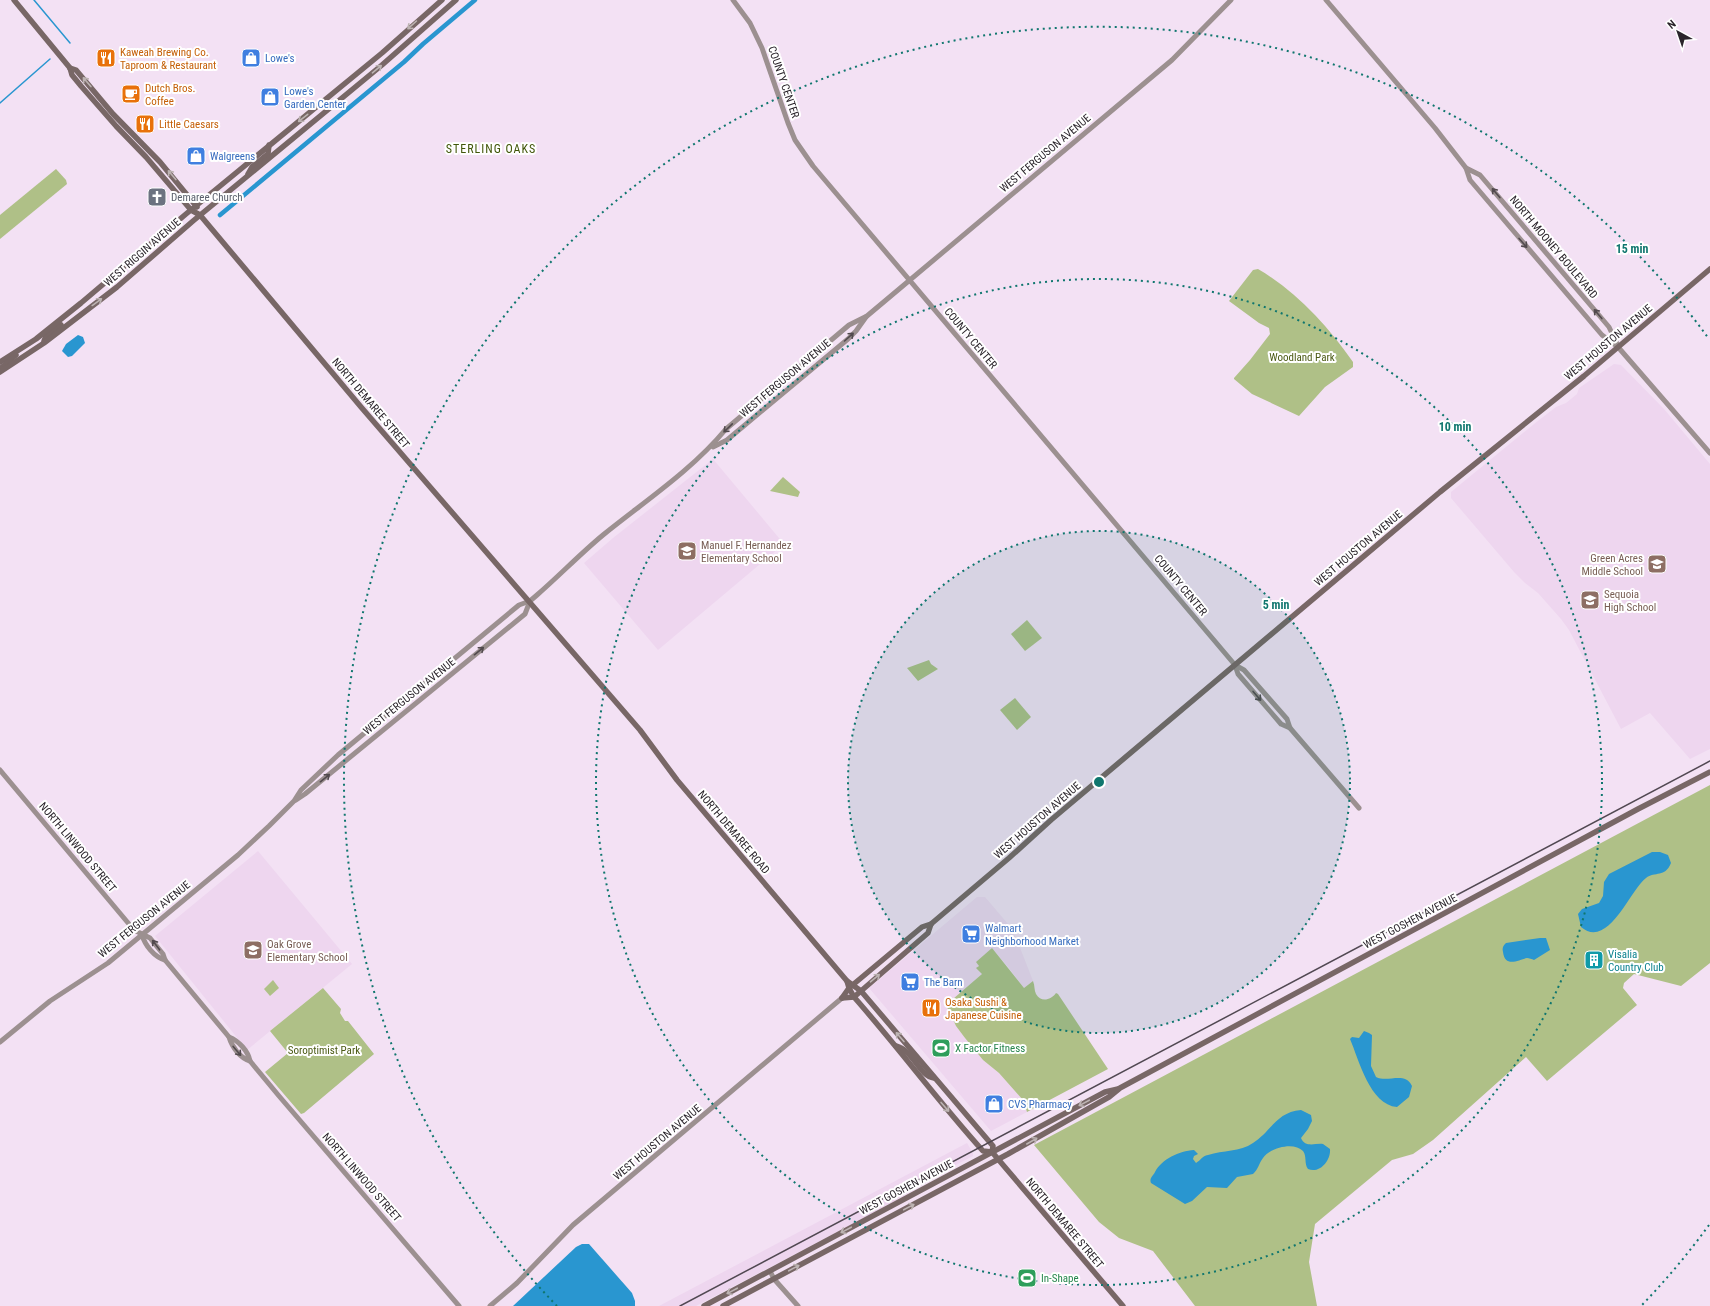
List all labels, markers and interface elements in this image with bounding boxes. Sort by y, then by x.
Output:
north arrow [1658,12,1698,52]
text: N [1665,17,1679,32]
one-way arrow [408,20,418,29]
street label: COUNTY CENTER [765,44,802,120]
place label: Kaweah Brewing Co. Taproom & Restaurant [120,46,216,72]
restaurant icon: Kaweah Brewing Co. Taproom & Restaurant [95,47,117,69]
shop icon: Lowe's [240,47,262,69]
place label: Lowe's [265,52,295,65]
one-way arrow [371,65,382,74]
one-way arrow [82,77,91,87]
place label: Dutch Bros. Coffee [145,82,196,108]
cafe icon: Dutch Bros. Coffee [120,83,142,105]
place label: Lowe's Garden Center [284,85,347,111]
shop icon: Lowe's Garden Center [259,86,281,108]
street label: WEST FERGUSON AVENUE [997,111,1094,195]
restaurant icon: Little Caesars [134,113,156,135]
one-way arrow [297,114,308,123]
place label: Little Caesars [159,118,219,131]
district label: STERLING OAKS [446,142,536,156]
shop icon: Walgreens [185,145,207,167]
place label: Walgreens [210,150,255,163]
one-way arrow [167,170,176,181]
church icon: Demaree Church [146,186,168,208]
one-way arrow [1491,188,1500,199]
place label: Demaree Church [171,191,243,204]
street label: NORTH MOONEY BOULEVARD [1507,193,1600,301]
street label: WEST RIGGIN AVENUE [101,215,184,289]
one-way arrow [1519,237,1528,248]
text: 15 min [1616,242,1648,256]
one-way arrow [91,298,102,306]
street label: WEST HOUSTON AVENUE [1562,302,1655,383]
street label: COUNTY CENTER [941,305,1000,371]
one-way arrow [1593,309,1602,319]
one-way arrow [844,333,855,342]
street label: WEST FERGUSON AVENUE [737,336,834,420]
park label: Woodland Park [1269,351,1335,364]
street label: NORTH DEMAREE STREET [329,356,412,451]
text: 10 min [1439,420,1471,434]
one-way arrow [723,423,733,433]
street label: WEST HOUSTON AVENUE [1312,508,1405,589]
place label: Manuel F. Hernandez Elementary School [701,539,792,565]
school or university icon: Manuel F. Hernandez Elementary School [676,540,698,562]
street label: COUNTY CENTER [1151,552,1210,618]
place label: Green Acres Middle School [1581,552,1643,578]
school or university icon: Green Acres Middle School [1646,553,1668,575]
place label: Sequoia High School [1604,588,1656,614]
school or university icon: Sequoia High School [1579,589,1601,611]
text: 5 min [1263,598,1289,612]
one-way arrow [474,647,485,656]
street label: WEST FERGUSON AVENUE [361,655,458,737]
one-way arrow [1253,691,1262,701]
one-way arrow [319,773,330,782]
centre of rings [1092,775,1106,789]
street label: WEST HOUSTON AVENUE [991,779,1084,861]
street label: NORTH DEMAREE ROAD [695,788,772,877]
street label: NORTH LINWOOD STREET [36,800,119,895]
street label: WEST FERGUSON AVENUE [96,878,193,960]
street label: WEST GOSHEN AVENUE [1361,891,1460,952]
place label: Walmart Neighborhood Market [985,922,1079,948]
supermarket icon: Walmart Neighborhood Market [960,923,982,945]
place label: Oak Grove Elementary School [267,938,348,964]
one-way arrow [151,939,160,950]
school or university icon: Oak Grove Elementary School [242,939,264,961]
place label: Visalia Country Club [1608,948,1664,974]
building icon: Visalia Country Club [1583,949,1605,971]
supermarket icon: The Barn [899,971,921,993]
one-way arrow [869,974,880,983]
place label: The Barn [924,976,963,989]
place label: Osaka Sushi & Japanese Cuisine [945,996,1022,1022]
restaurant icon: Osaka Sushi & Japanese Cuisine [920,997,942,1019]
one-way arrow [896,1031,905,1042]
sports icon: X Factor Fitness [930,1037,952,1059]
place label: X Factor Fitness [955,1042,1025,1055]
park label: Soroptimist Park [288,1044,360,1057]
one-way arrow [232,1046,242,1056]
shop icon: CVS Pharmacy [983,1093,1005,1115]
place label: CVS Pharmacy [1008,1098,1072,1111]
one-way arrow [1078,1100,1090,1107]
street label: WEST HOUSTON AVENUE [611,1102,704,1183]
one-way arrow [941,1102,950,1113]
street label: NORTH LINWOOD STREET [320,1130,404,1224]
one-way arrow [1026,1136,1038,1144]
street label: WEST GOSHEN AVENUE [857,1157,956,1218]
street label: NORTH DEMAREE STREET [1023,1176,1106,1271]
one-way arrow [903,1203,915,1211]
one-way arrow [840,1227,852,1234]
one-way arrow [788,1264,800,1271]
sports icon: In-Shape [1016,1267,1038,1289]
place label: In-Shape [1041,1272,1079,1285]
one-way arrow [726,1288,738,1296]

